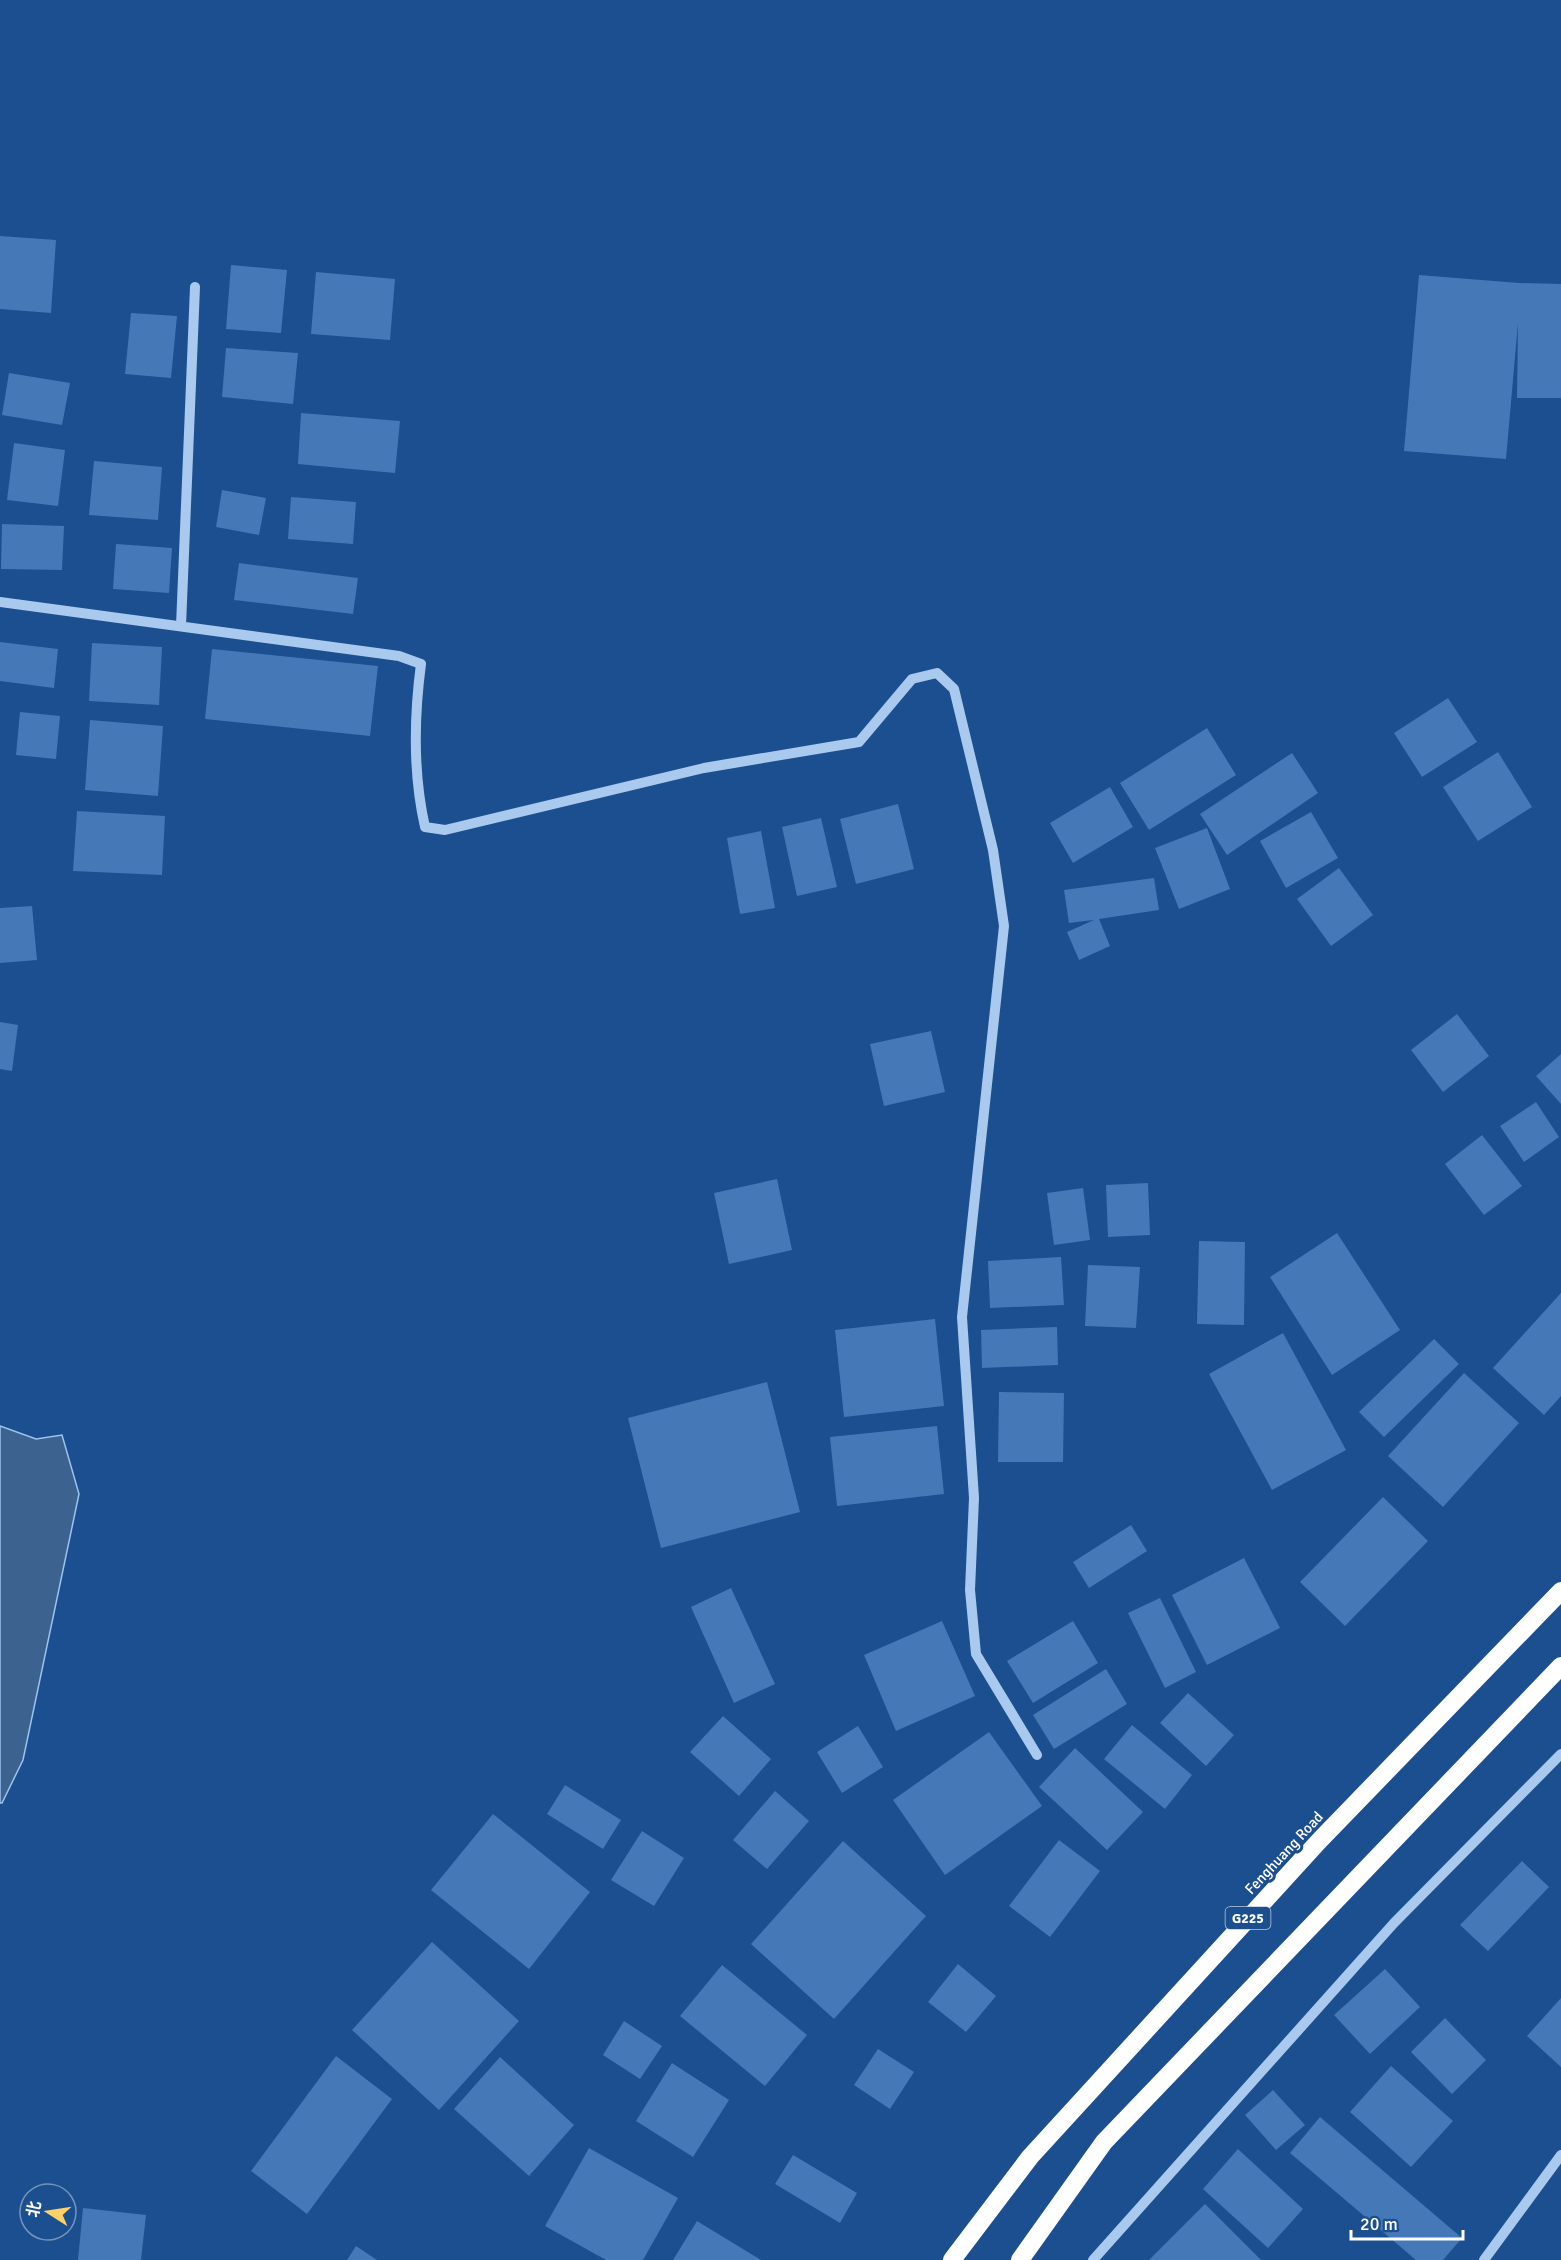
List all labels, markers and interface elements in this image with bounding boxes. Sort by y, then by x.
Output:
street label: Fenghuang Road [1241,1808,1327,1898]
road number: G225 [1226,1907,1270,1929]
north arrow [18,2182,78,2242]
text: 北 [23,2199,46,2219]
scale bar [1351,2203,1464,2241]
text: 20 m [1360,2213,1398,2235]

